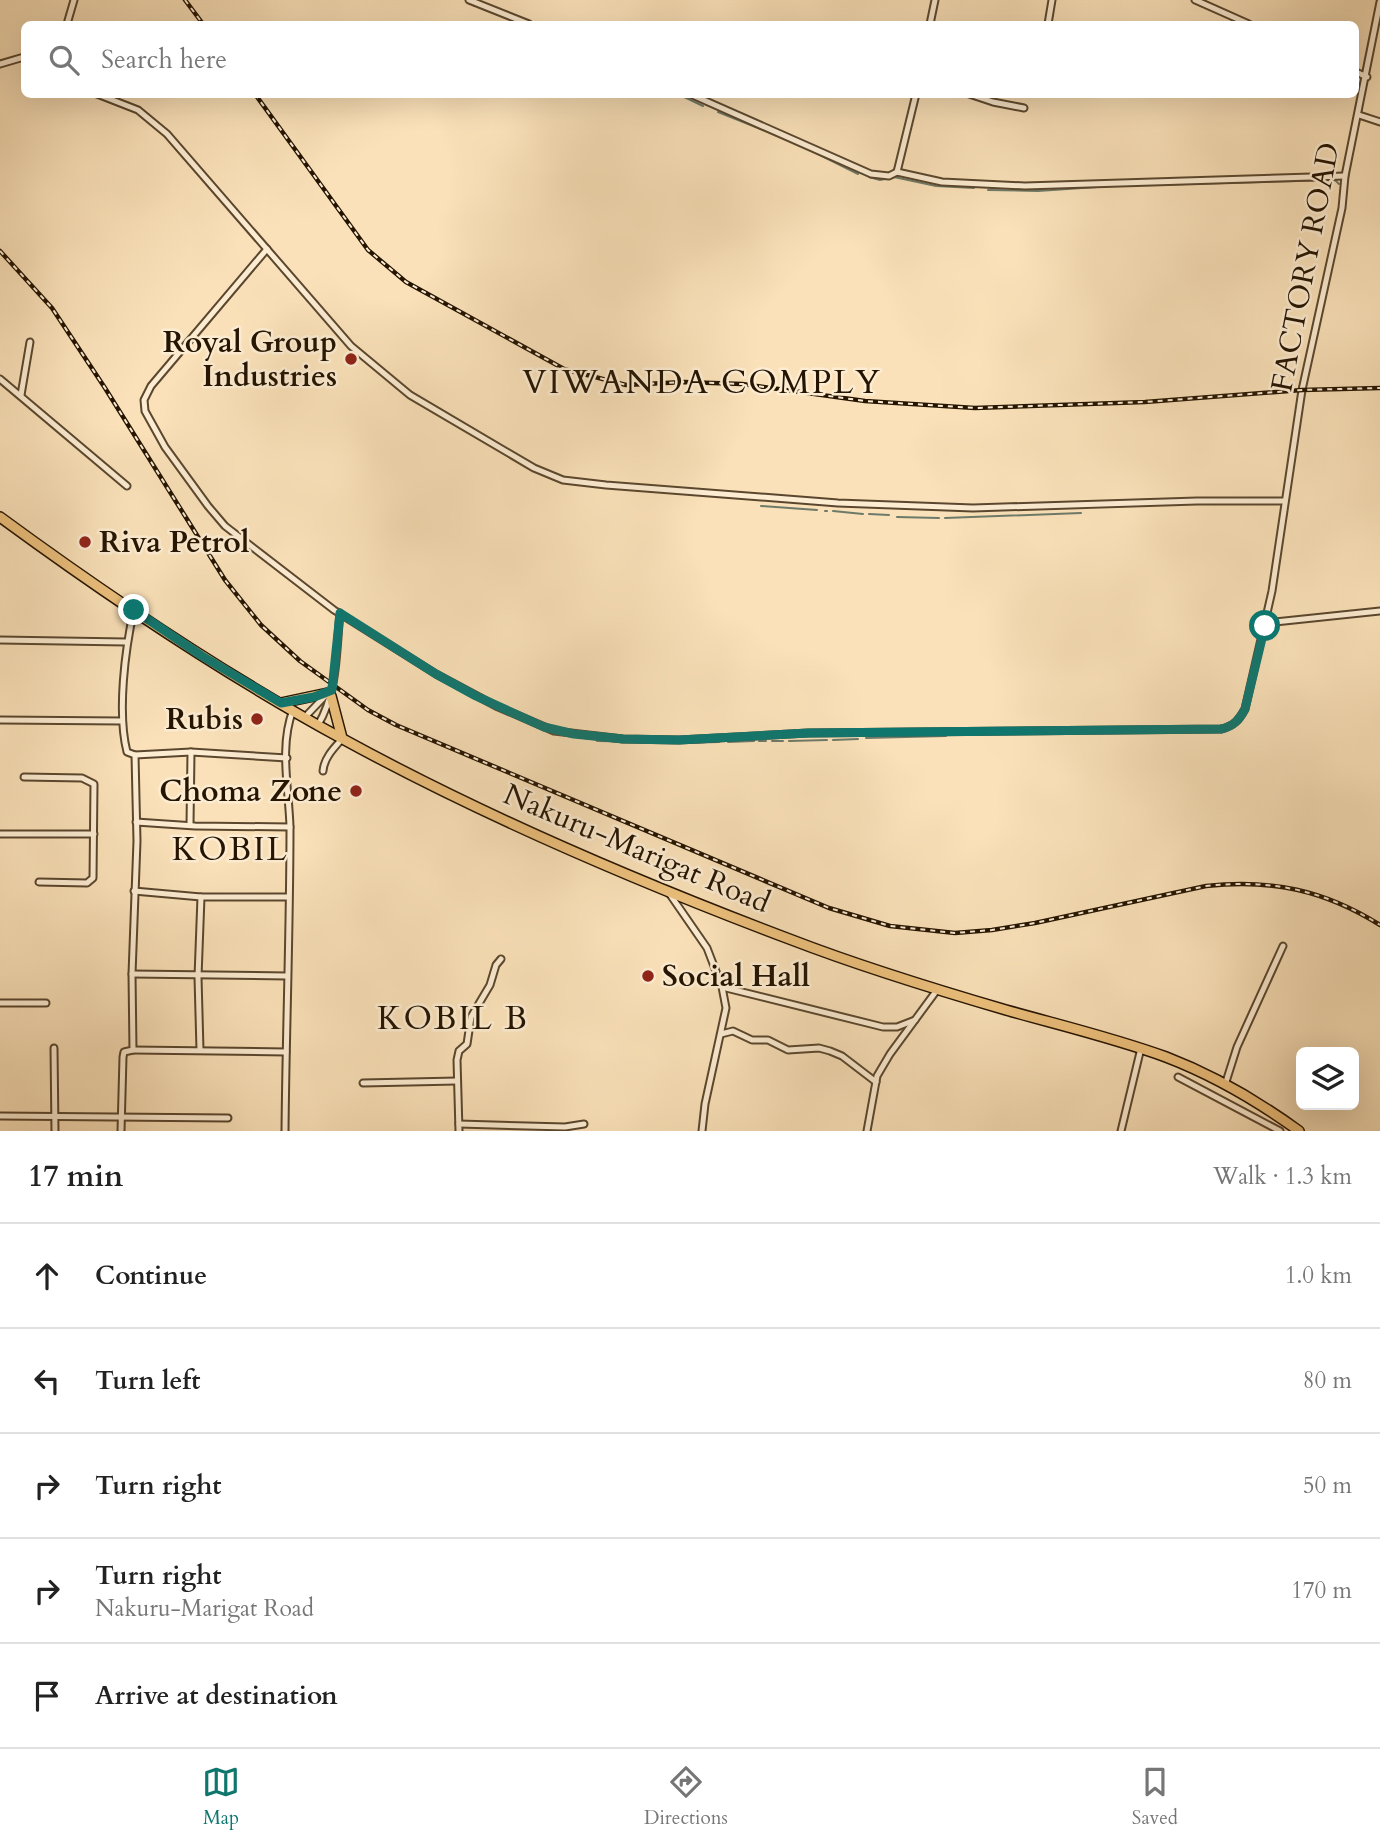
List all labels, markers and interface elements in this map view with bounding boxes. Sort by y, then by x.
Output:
search box [21,21,1359,98]
icon: search [45,41,83,79]
text: Search here [101,42,227,77]
street label: FACTORY ROAD [1261,139,1350,395]
place label: Royal Group Industries [163,322,337,397]
marker: Royal Group Industries [343,351,359,367]
district label: VIWANDA COMPLY [522,360,882,405]
place label: Riva Petrol [99,522,250,563]
marker: Riva Petrol [77,534,93,550]
route end [118,594,149,625]
route start [1249,610,1280,641]
place label: Rubis [165,699,243,740]
marker: Rubis [249,711,265,727]
place label: Choma Zone [159,771,342,812]
street label: Nakuru-Marigat Road [497,774,776,923]
marker: Choma Zone [348,783,364,799]
district label: KOBIL [172,827,288,872]
place label: Social Hall [662,956,810,997]
marker: Social Hall [640,968,656,984]
district label: KOBIL B [377,996,529,1041]
map controls [1296,1047,1359,1110]
button: layers [1296,1047,1359,1110]
text: 17 min [28,1156,123,1197]
text: Walk · 1.3 km [1213,1161,1352,1192]
icon: ahead [28,1257,66,1295]
text: Continue [95,1258,207,1293]
text: 1.0 km [1285,1260,1352,1291]
icon: left [28,1362,66,1400]
text: Turn left [95,1363,200,1398]
text: 80 m [1303,1365,1352,1396]
icon: right [28,1467,66,1505]
text: Turn right [95,1468,222,1503]
text: 50 m [1303,1470,1352,1501]
text: Turn right [95,1558,222,1593]
icon: right [28,1572,66,1610]
text: 170 m [1291,1575,1352,1606]
text: Nakuru-Marigat Road [95,1593,314,1624]
icon: arrive [28,1677,66,1715]
text: Arrive at destination [95,1678,338,1713]
tab: Map [202,1763,240,1831]
tab: Directions [644,1763,728,1831]
tab: Saved [1132,1763,1178,1831]

